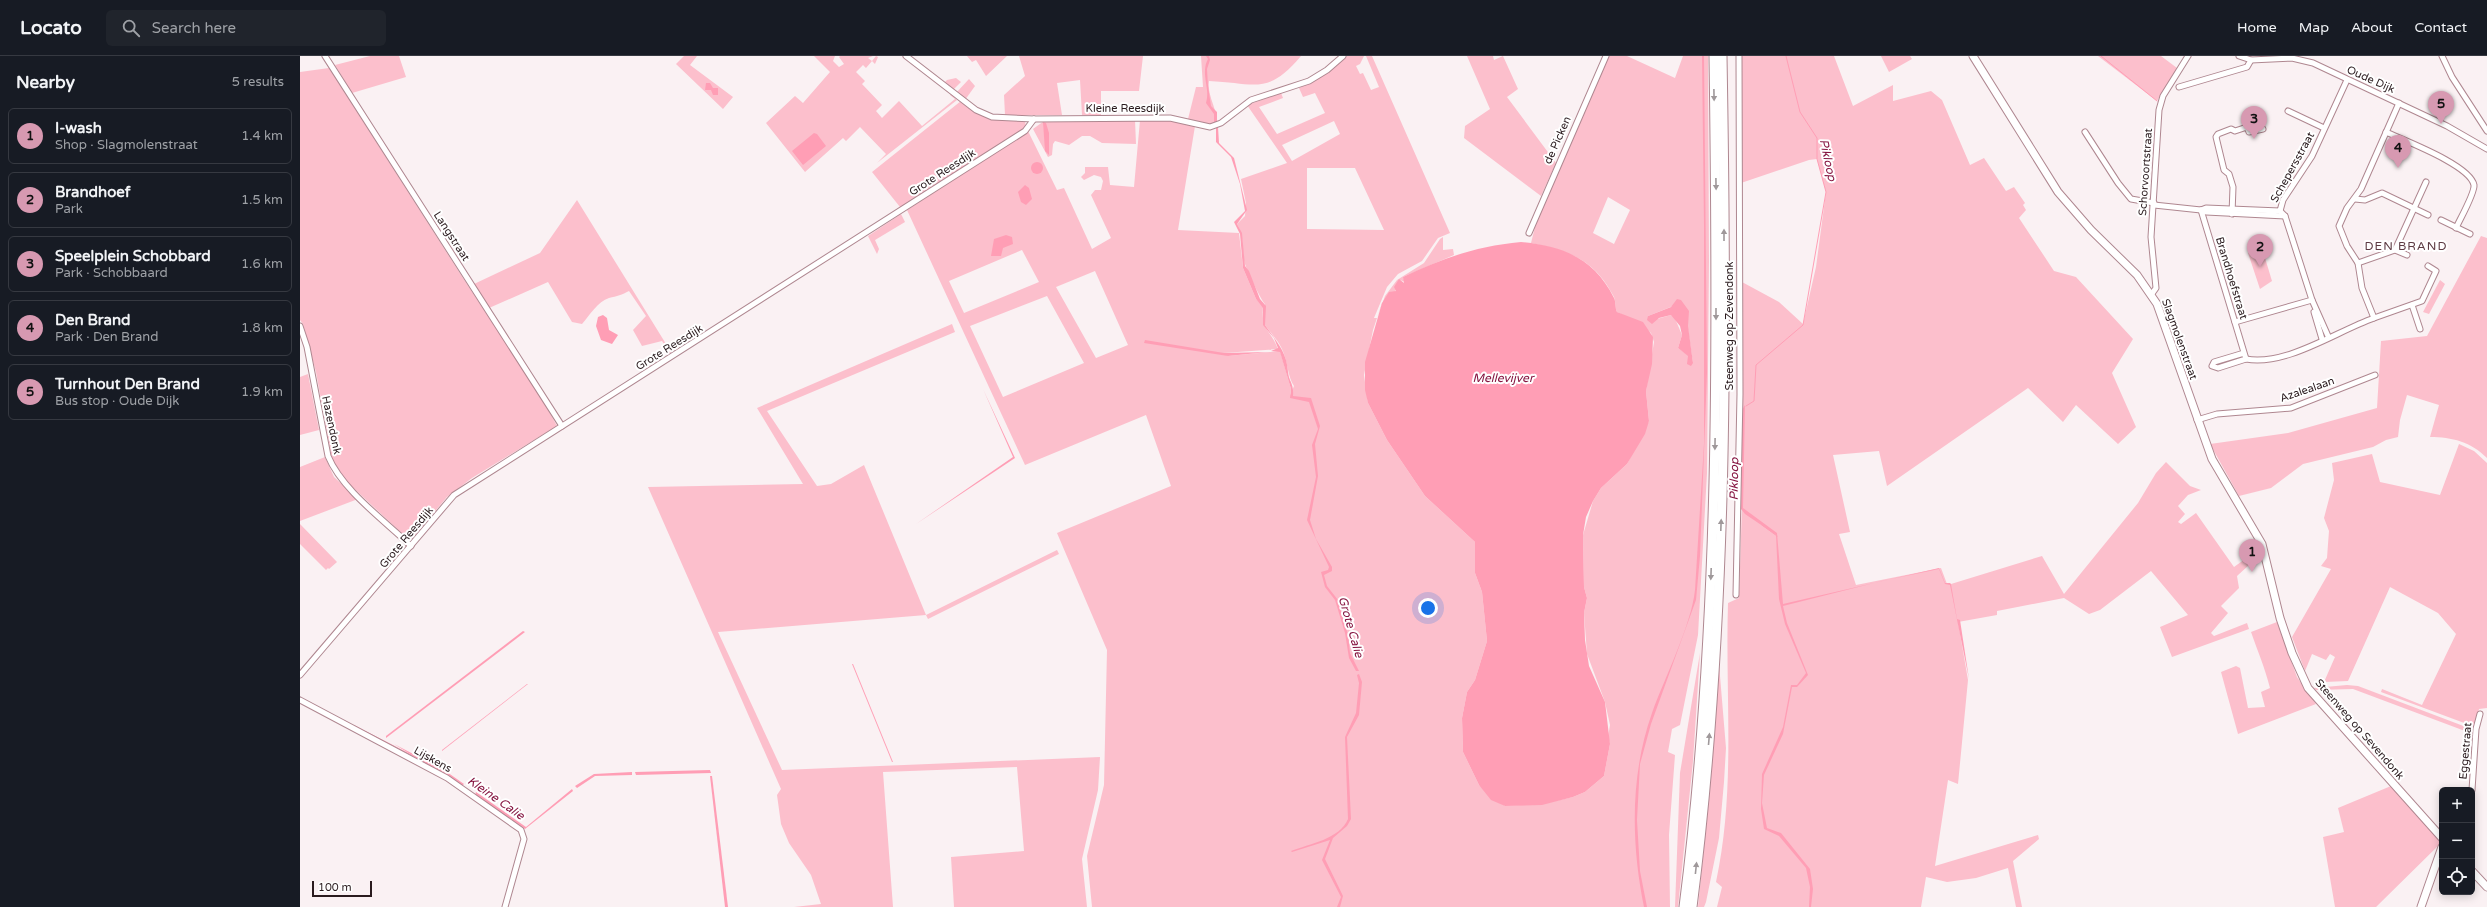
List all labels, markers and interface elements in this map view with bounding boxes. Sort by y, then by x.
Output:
search box [106,10,386,46]
text: Locato [20,17,82,39]
icon: search [120,17,142,39]
text: Search here [152,19,236,37]
text: Home [2237,19,2277,36]
text: Map [2299,19,2329,36]
text: About [2351,19,2393,36]
text: Contact [2415,19,2467,36]
street label: Oude Dijk [2345,63,2397,96]
text: Nearby [16,72,75,93]
text: 5 results [232,74,284,90]
one-way arrow [1711,89,1718,101]
pin: 5 [2428,91,2454,124]
street label: Kleine Reesdijk [1086,102,1164,115]
pin: 3 [2241,106,2267,139]
street label: de Picken [1541,114,1574,166]
text: I-wash [55,119,102,137]
text: 1 [26,128,34,144]
text: 1.4 km [241,128,283,144]
street label: Schorvoortstraat [2136,128,2155,216]
street label: Schepersstraat [2268,130,2317,205]
pin: 4 [2385,135,2411,168]
text: Shop · Slagmolenstraat [55,137,198,153]
water label: Pikloop [1817,138,1840,184]
street label: Grote Reesdijk [907,146,978,199]
one-way arrow [1713,178,1719,191]
text: Brandhoef [55,183,131,201]
text: 2 [26,192,34,208]
text: 1.5 km [241,192,283,208]
text: Park [55,201,83,217]
street label: Langstraat [431,209,472,263]
one-way arrow [1721,228,1727,241]
pin: 2 [2247,234,2273,267]
street label: Brandhoefstraat [2213,235,2250,321]
district label: DEN BRAND [2365,239,2447,253]
text: Speelplein Schobbard [55,247,211,265]
text: 3 [26,256,34,272]
text: 1.6 km [241,256,283,272]
street label: Steenweg op Zevendonk [1723,261,1736,391]
text: Park · Schobbaard [55,265,168,281]
street label: Slagmolenstraat [2159,297,2200,381]
one-way arrow [1713,308,1719,321]
text: Den Brand [55,311,131,329]
text: 4 [26,320,34,336]
text: 1.8 km [241,320,283,336]
street label: Grote Reesdijk [633,322,705,373]
text: Park · Den Brand [55,329,158,345]
water label: Mellevijver [1473,371,1535,385]
street label: Azalealaan [2278,374,2336,405]
text: Turnhout Den Brand [55,375,200,393]
text: 5 [26,384,34,400]
text: 1.9 km [241,384,283,400]
text: Bus stop · Oude Dijk [55,393,179,409]
street label: Hazendonk [319,395,344,455]
one-way arrow [1712,438,1718,451]
water label: Pikloop [1727,456,1741,500]
street label: Grote Reesdijk [377,504,436,571]
one-way arrow [1718,518,1724,531]
pin: 1 [2239,539,2265,572]
one-way arrow [1708,568,1714,581]
water label: Grote Calie [1336,595,1367,660]
your location [1418,598,1438,618]
street label: Steenweg op Sevendonk [2312,676,2407,782]
street label: Eggestraat [2457,722,2474,780]
one-way arrow [1705,733,1712,745]
street label: Lijskens [412,744,454,775]
water label: Kleine Calie [465,773,528,823]
map controls [2439,787,2475,895]
button: + [2439,787,2475,823]
button: − [2439,823,2475,859]
button: locate [2439,859,2475,895]
one-way arrow [1693,862,1699,874]
scale bar [312,879,372,898]
text: 100 m [318,881,352,894]

